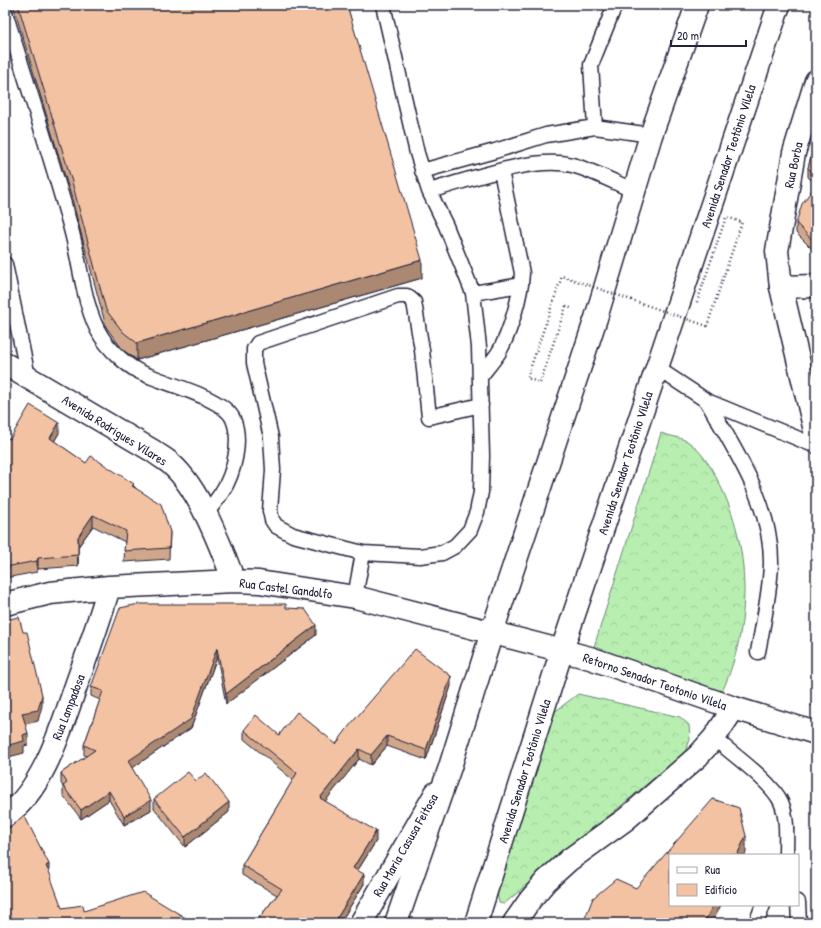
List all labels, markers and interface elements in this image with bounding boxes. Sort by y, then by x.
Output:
scale bar [671,22,746,48]
text: 20 m [677,27,699,44]
street label: Avenida Senador Teotônio Vilela [696,82,760,230]
street label: Rua Borba [779,140,807,190]
street label: Avenida Senador Teotônio Vilela [593,389,657,537]
street label: Avenida Rodrigues Vilares [59,390,171,470]
street label: Rua Castel Gandolfo [239,573,333,603]
street label: Retorno Senador Teotonio Vilela [581,648,729,714]
street label: Rua Lampadosa [47,672,89,742]
street label: Avenida Senador Teotônio Vilela [494,697,554,845]
street label: Rua Maria Casusa Feitosa [368,790,442,900]
legend [669,854,799,906]
text: Rua [705,861,720,878]
text: Edifício [705,881,737,898]

